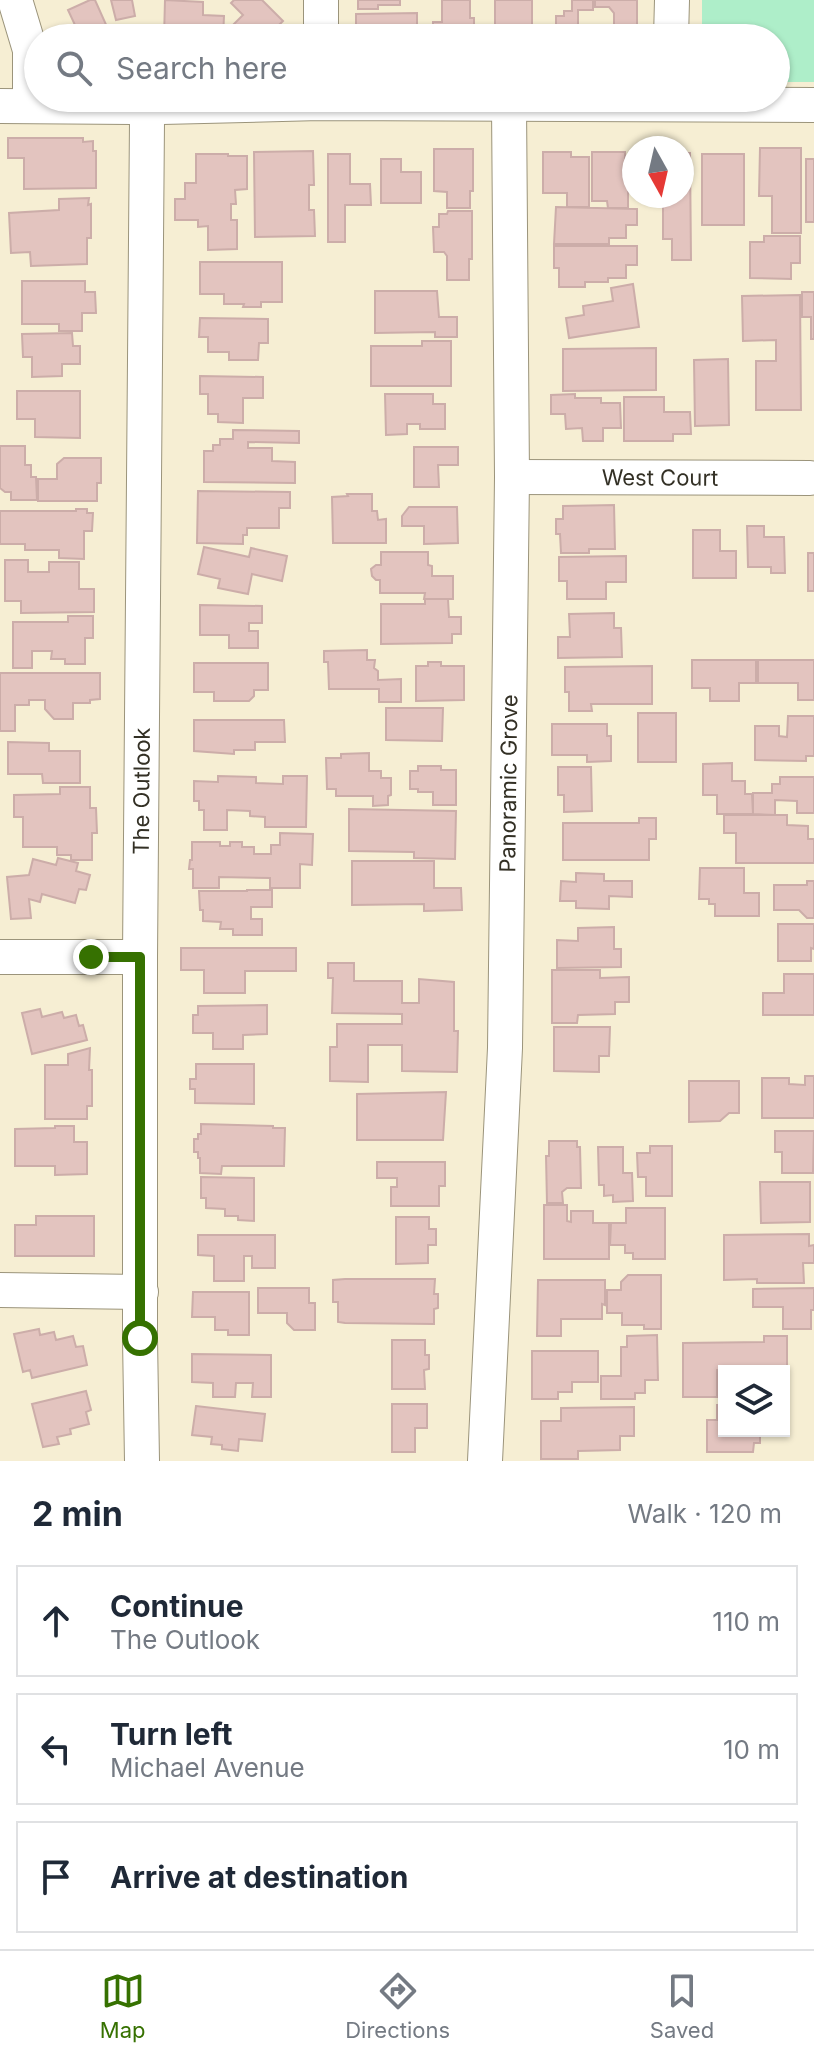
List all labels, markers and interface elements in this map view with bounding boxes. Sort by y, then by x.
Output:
search box [24,24,790,112]
icon: search [52,46,96,90]
text: Search here [116,50,288,86]
north arrow [622,136,694,208]
street label: West Court [602,464,718,491]
street label: Panoramic Grove [494,694,522,873]
street label: The Outlook [128,727,155,855]
route end [73,939,109,975]
route start [122,1320,158,1356]
map controls [718,1365,790,1437]
button: layers [718,1365,790,1437]
text: 2 min [32,1493,123,1534]
text: Walk · 120 m [627,1498,782,1529]
text: Continue [110,1588,244,1624]
icon: ahead [34,1599,78,1643]
text: 110 m [712,1606,780,1637]
text: The Outlook [110,1624,260,1655]
text: Turn left [110,1716,232,1752]
icon: left [34,1727,78,1771]
text: 10 m [723,1734,780,1765]
text: Michael Avenue [110,1752,305,1783]
icon: arrive [34,1855,78,1899]
text: Arrive at destination [110,1859,408,1895]
tab: Map [100,1969,146,2043]
tab: Directions [345,1969,450,2043]
tab: Saved [650,1969,714,2043]

